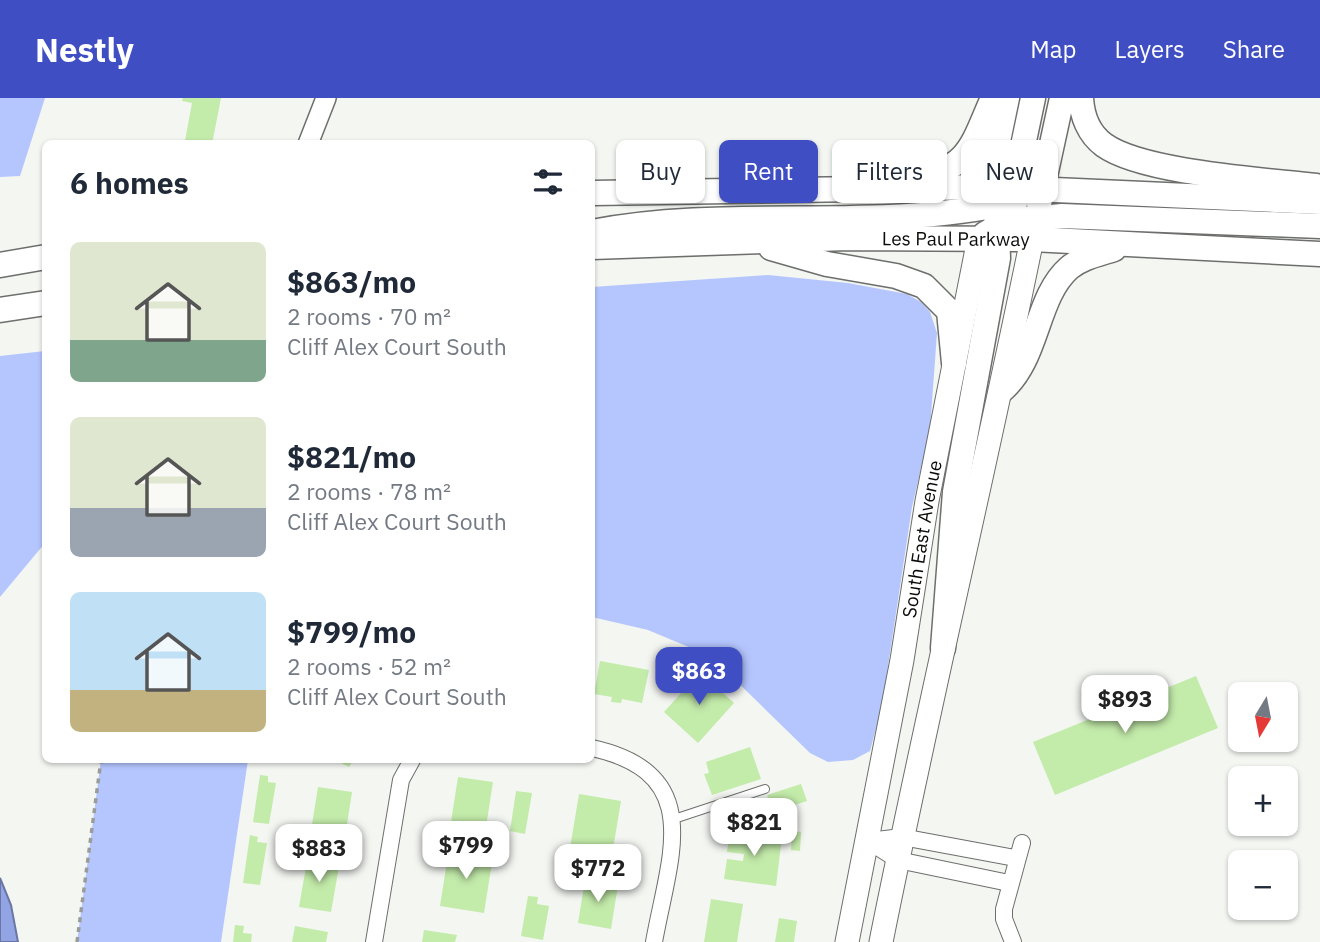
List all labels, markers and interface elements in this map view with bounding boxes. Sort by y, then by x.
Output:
text: Nestly [35,28,134,71]
text: Map [1030,33,1077,65]
text: Layers [1115,33,1185,65]
text: Share [1223,33,1285,65]
chip: Buy [616,140,705,203]
chip: Rent [719,140,818,203]
chip: Filters [832,140,947,203]
chip: New [961,140,1058,203]
text: 6 homes [70,163,189,202]
icon: filters [529,163,567,201]
street label: Les Paul Parkway [882,226,1030,251]
text: $863/mo [287,262,416,301]
icon: home [126,270,210,354]
text: 2 rooms · 70 m² [287,301,451,331]
text: Cliff Alex Court South [287,331,507,361]
text: $821/mo [287,437,416,476]
icon: home [126,445,210,529]
street label: South East Avenue [897,458,947,619]
text: 2 rooms · 78 m² [287,476,451,506]
text: Cliff Alex Court South [287,506,507,536]
text: $799/mo [287,612,416,651]
icon: home [126,620,210,704]
pin: $863 [658,648,740,707]
text: 2 rooms · 52 m² [287,651,451,681]
text: $863 [671,655,727,685]
pin: $893 [1084,676,1166,735]
text: Cliff Alex Court South [287,681,507,711]
north arrow [1228,682,1298,752]
map controls [1228,682,1298,920]
text: $893 [1097,683,1153,713]
button: + [1228,766,1298,836]
pin: $821 [713,798,795,858]
text: $821 [726,806,782,836]
pin: $799 [425,822,507,881]
pin: $883 [278,824,360,884]
text: $799 [438,829,494,859]
text: $883 [291,832,347,862]
pin: $772 [557,844,639,904]
button: − [1228,850,1298,920]
text: $772 [570,852,626,882]

